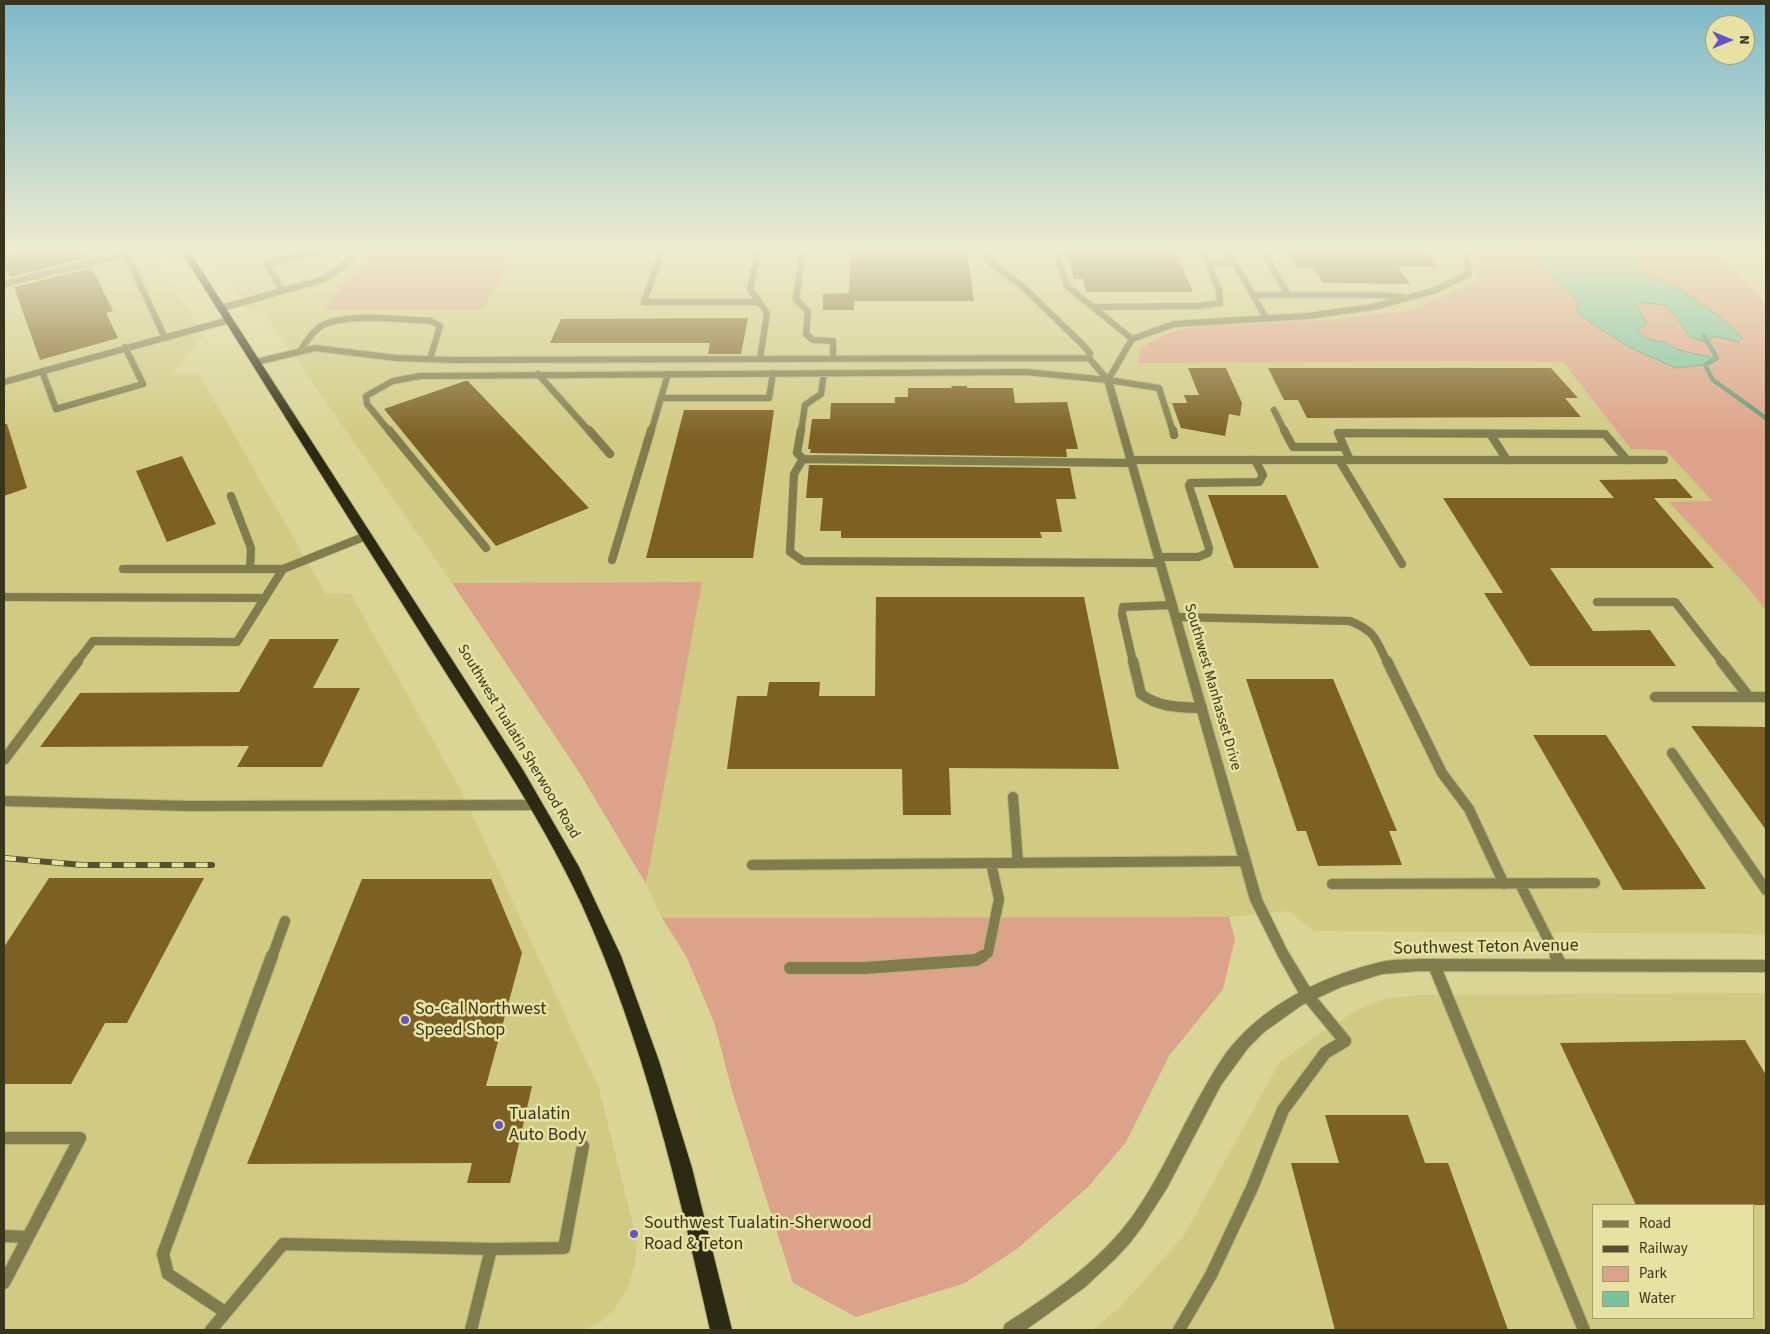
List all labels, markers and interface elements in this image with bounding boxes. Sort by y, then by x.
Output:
north arrow [1705,15,1755,65]
text: N [1734,35,1754,45]
street label: Southwest Manhasset Drive [1180,602,1244,772]
street label: Southwest Tualatin Sherwood Road [453,642,583,842]
street label: Southwest Teton Avenue [1393,936,1579,960]
place label: So-Cal Northwest Speed Shop [415,999,546,1042]
marker: So-Cal Northwest Speed Shop [399,1014,411,1026]
place label: Tualatin Auto Body [509,1104,586,1146]
marker: Tualatin Auto Body [493,1119,505,1131]
legend [1592,1204,1755,1319]
place label: Southwest Tualatin-Sherwood Road & Teton [644,1213,872,1256]
text: Road [1639,1213,1671,1234]
marker: Southwest Tualatin-Sherwood Road & Teton [628,1228,640,1240]
text: Railway [1639,1238,1688,1259]
text: Park [1639,1263,1667,1284]
text: Water [1639,1288,1675,1309]

